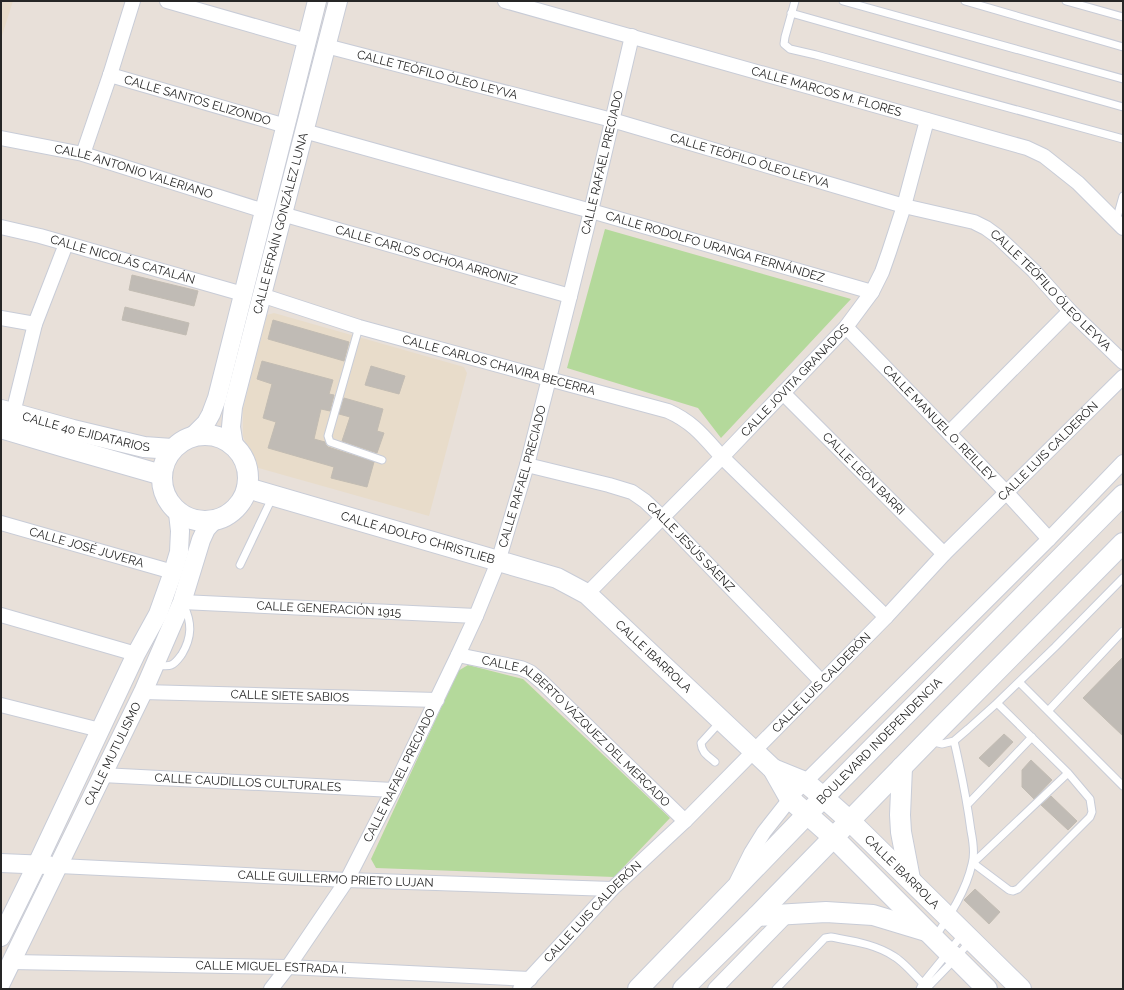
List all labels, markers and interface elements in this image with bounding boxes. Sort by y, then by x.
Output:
street label: CALLE TEÓFILO ÓLEO LEYVA [355,47,519,102]
street label: CALLE MARCOS M. FLORES [750,64,903,119]
street label: CALLE SANTOS ELIZONDO [122,72,272,128]
street label: CALLE RAFAEL PRECIADO [578,89,626,236]
street label: CALLE TEÓFILO ÓLEO LEYVA [668,130,831,191]
street label: CALLE EFRAÍN GONZÁLEZ LUNA [250,131,311,316]
street label: CALLE ANTONIO VALERIANO [53,142,215,201]
street label: CALLE RODOLFO URANGA FERNÁNDEZ [604,209,826,285]
street label: CALLE CARLOS OCHOA ARRONIZ [334,223,519,288]
street label: CALLE TEÓFILO ÓLEO LEYVA [988,227,1114,354]
street label: CALLE NICOLÁS CATALÁN [49,232,197,287]
street label: CALLE JOVITA GRANADOS [738,321,852,440]
street label: CALLE CARLOS CHAVIRA BECERRA [401,332,597,398]
street label: CALLE MANUEL O. REILLEY [880,362,999,484]
street label: CALLE LUIS CALDERÓN [995,399,1101,504]
street label: CALLE RAFAEL PRECIADO [496,404,549,549]
street label: CALLE 40 EJIDATARIOS [21,409,150,454]
street label: CALLE LEÓN BARRI [820,430,908,518]
street label: CALLE JESÚS SÁENZ [644,499,738,595]
street label: CALLE ADOLFO CHRISTLIEB [339,509,497,567]
street label: CALLE JOSÉ JUVERA [28,524,146,570]
street label: CALLE GENERACIÓN 1915 [256,599,402,619]
street label: CALLE IBARROLA [612,617,694,696]
street label: CALLE LUIS CALDERÓN [769,630,874,736]
street label: CALLE ALBERTO VÁZQUEZ DEL MERCADO [480,653,673,810]
street label: BOULEVARD INDEPENDENCIA [814,675,945,807]
street label: CALLE SIETE SABIOS [231,687,349,705]
street label: CALLE MUTULISMO [82,700,144,808]
street label: CALLE RAFAEL PRECIADO [360,706,438,845]
street label: CALLE CAUDILLOS CULTURALES [154,771,342,794]
street label: CALLE IBARROLA [862,832,942,912]
street label: CALLE LUIS CALDERÓN [541,858,644,965]
street label: CALLE GUILLERMO PRIETO LUJAN [237,868,434,890]
street label: CALLE MIGUEL ESTRADA I. [195,958,347,977]

